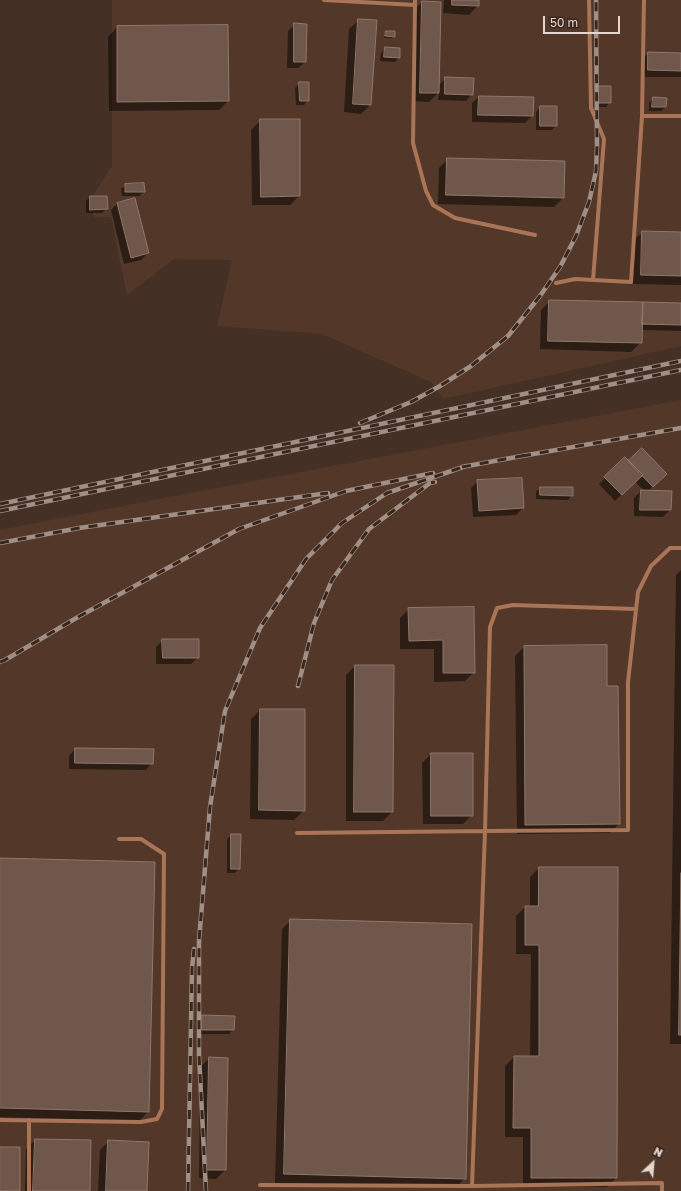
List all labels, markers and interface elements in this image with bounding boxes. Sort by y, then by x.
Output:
scale bar [545,8,622,34]
text: 50 m [550,15,578,30]
north arrow [633,1143,673,1183]
text: N [652,1144,665,1159]

